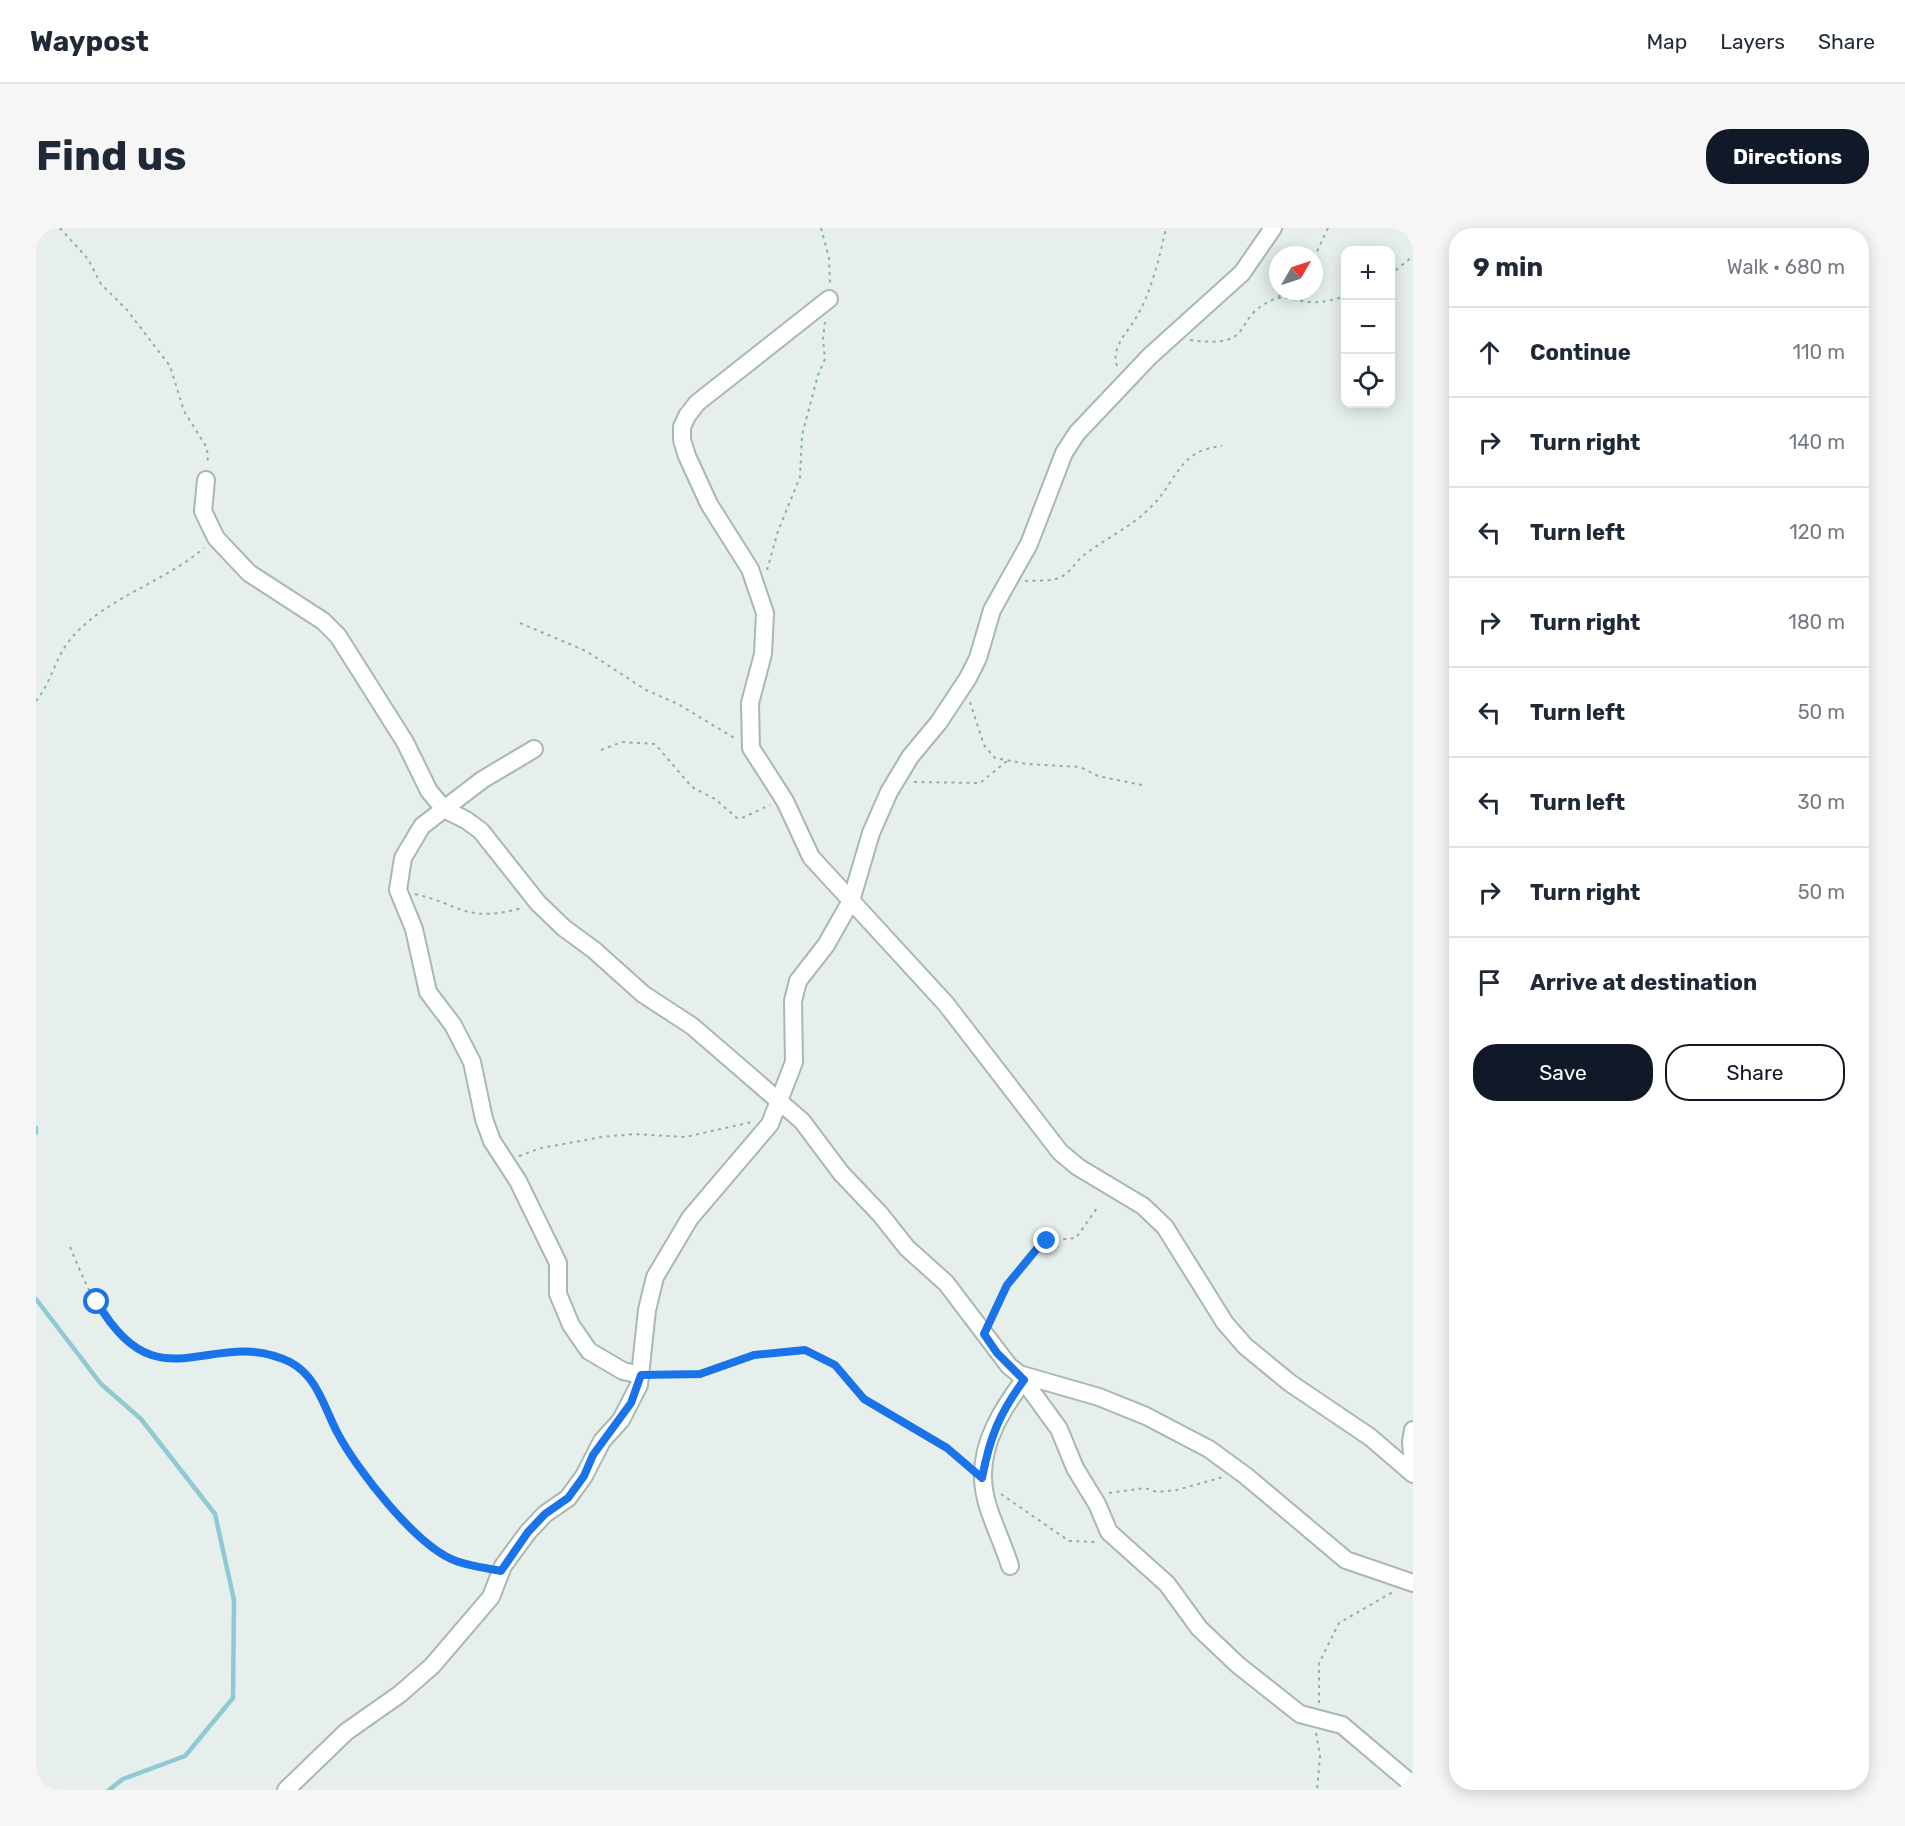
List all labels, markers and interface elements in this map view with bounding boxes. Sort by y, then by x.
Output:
text: Waypost [30,25,149,58]
text: Map [1646,29,1687,54]
text: Layers [1720,29,1785,54]
text: Share [1818,29,1875,54]
button: Directions [1706,129,1869,184]
text: Find us [36,131,187,181]
north arrow [1269,246,1323,300]
map controls [1341,246,1395,408]
button: + [1341,246,1395,300]
text: 9 min [1473,252,1543,283]
text: Walk · 680 m [1727,255,1845,279]
button: − [1341,300,1395,354]
icon: ahead [1473,336,1506,369]
text: Continue [1530,339,1631,366]
text: 110 m [1793,340,1845,364]
button: locate [1341,354,1395,408]
icon: right [1473,426,1506,459]
text: Turn right [1530,429,1640,456]
text: 140 m [1789,430,1845,454]
icon: left [1473,516,1506,549]
text: Turn left [1530,519,1625,546]
text: 120 m [1789,520,1845,544]
icon: right [1473,606,1506,639]
text: Turn right [1530,609,1640,636]
text: 180 m [1788,610,1845,634]
icon: left [1473,696,1506,729]
text: Turn left [1530,699,1625,726]
text: 50 m [1798,700,1845,724]
icon: left [1473,786,1506,819]
text: Turn left [1530,789,1625,816]
text: 30 m [1798,790,1845,814]
icon: right [1473,876,1506,909]
text: Turn right [1530,879,1640,906]
text: 50 m [1798,880,1845,904]
icon: arrive [1473,966,1506,999]
text: Arrive at destination [1530,969,1757,996]
button: Save [1473,1044,1653,1101]
button: Share [1665,1044,1845,1101]
route end [1033,1227,1059,1253]
route start [83,1288,109,1314]

